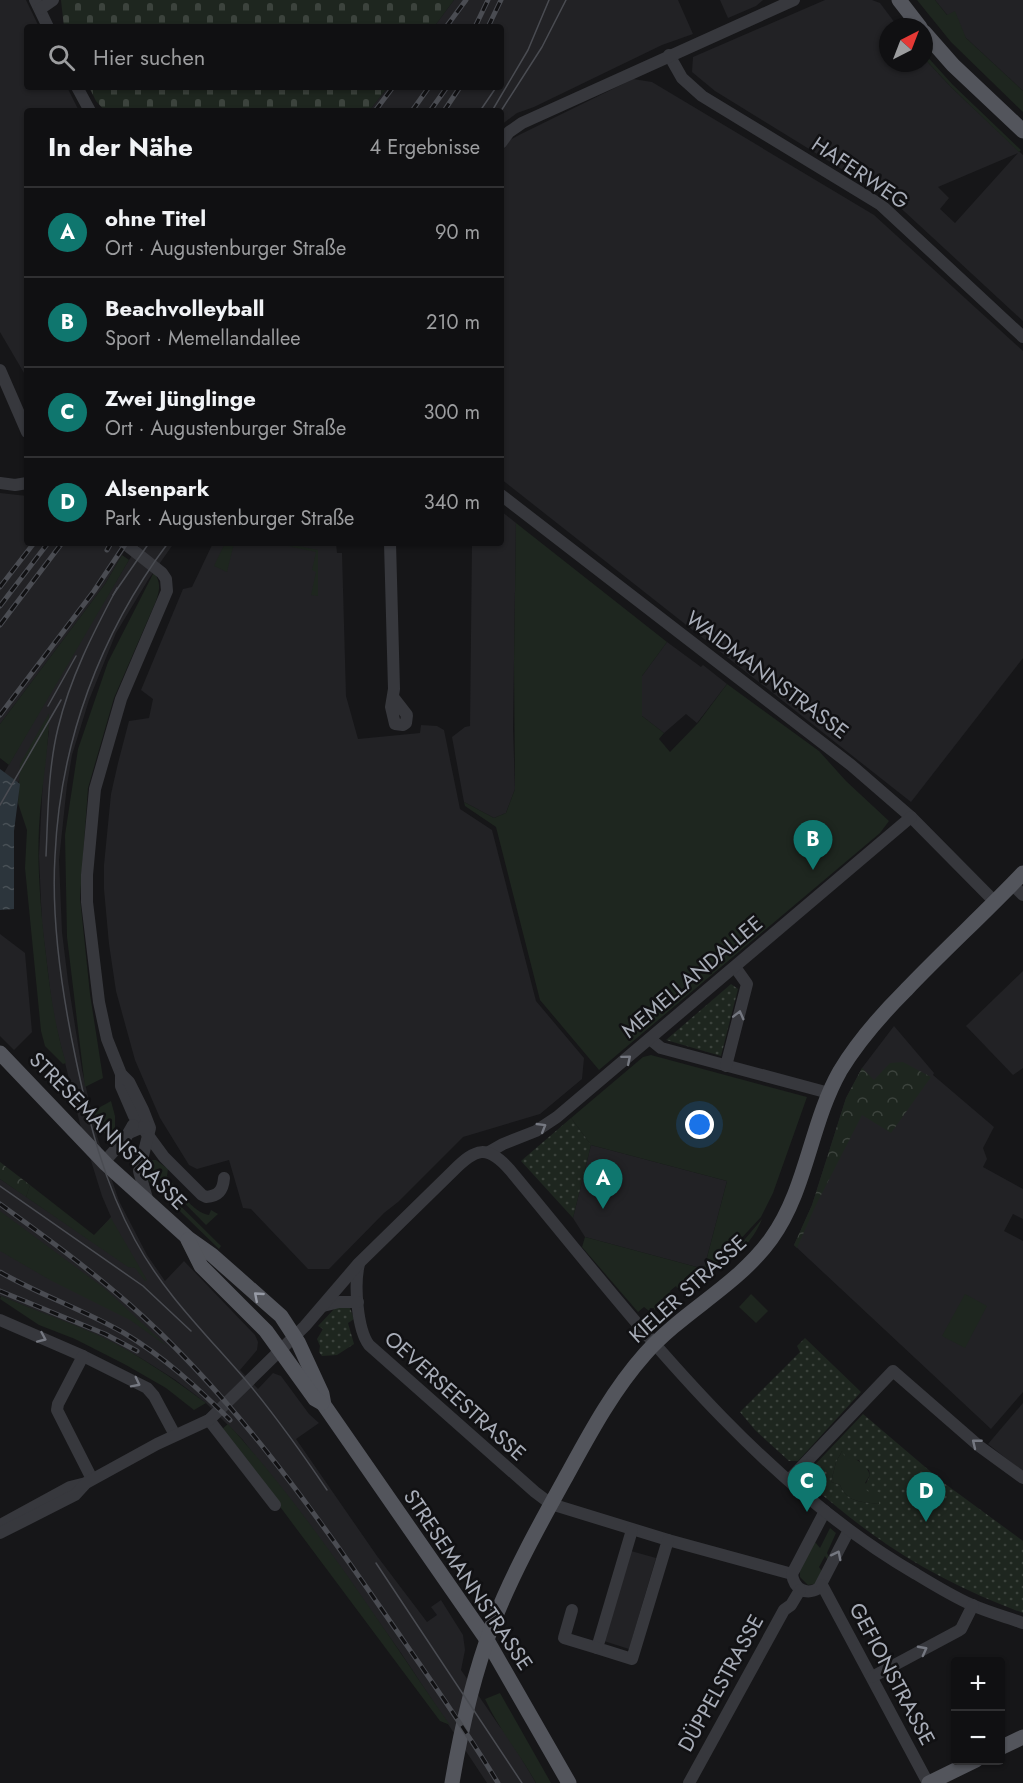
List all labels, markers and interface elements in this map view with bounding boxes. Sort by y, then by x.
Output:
north arrow [879,18,933,72]
search box [24,24,504,90]
icon: search [45,41,78,74]
text: Hier suchen [93,41,205,73]
text: In der Nähe [48,128,193,166]
street label: HAFERWEG [805,129,915,217]
text: 4 Ergebnisse [370,133,480,162]
text: ohne Titel [105,202,206,234]
text: A [60,218,75,247]
text: 90 m [435,218,480,247]
text: Ort · Augustenburger Straße [105,234,346,263]
text: Beachvolleyball [105,292,265,324]
text: B [61,308,74,337]
text: 210 m [426,308,480,337]
text: Sport · Memellandallee [105,324,300,353]
text: Zwei Jünglinge [105,382,256,414]
text: C [60,398,75,427]
text: 300 m [423,398,480,427]
text: Ort · Augustenburger Straße [105,414,346,443]
text: Alsenpark [105,472,210,504]
text: D [60,488,75,517]
text: 340 m [424,488,480,517]
text: Park · Augustenburger Straße [105,504,354,533]
street label: WAIDMANNSTRASSE [679,604,855,746]
pin: B [794,820,832,870]
street label: MEMELLANDALLEE [615,909,769,1045]
one-way arrow [731,1010,744,1020]
street label: STRESEMANNSTRASSE [22,1045,194,1217]
one-way arrow [620,1055,631,1066]
your location [685,1110,714,1139]
one-way arrow [536,1123,546,1134]
pin: A [584,1160,622,1209]
street label: KIELER STRASSE [623,1228,753,1350]
one-way arrow [254,1292,265,1303]
street label: OEVERSEESTRASSE [378,1324,532,1468]
one-way arrow [35,1331,46,1343]
one-way arrow [129,1375,140,1387]
one-way arrow [972,1440,983,1451]
pin: C [788,1462,826,1512]
pin: D [906,1472,946,1522]
street label: STRESEMANNSTRASSE [396,1484,540,1676]
one-way arrow [830,1550,841,1561]
street label: GEFIONSTRASSE [842,1597,942,1751]
street label: DÜPPELSTRASSE [671,1609,771,1757]
one-way arrow [917,1646,928,1657]
map controls [951,1657,1005,1765]
button: + [951,1657,1005,1711]
button: − [951,1711,1005,1765]

